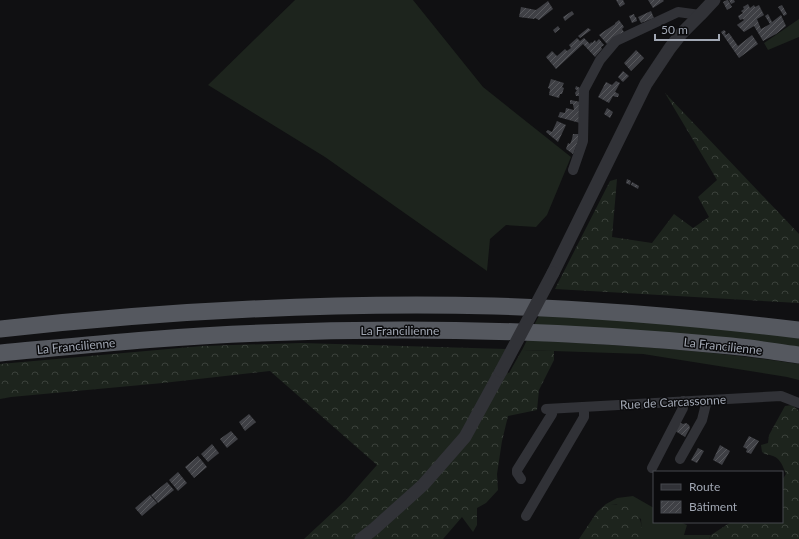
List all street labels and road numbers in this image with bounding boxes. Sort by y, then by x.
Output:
street label: La Francilienne [361,323,439,338]
street label: La Francilienne [683,334,763,358]
street label: La Francilienne [36,335,116,357]
street label: Rue de Carcassonne [620,392,726,412]

